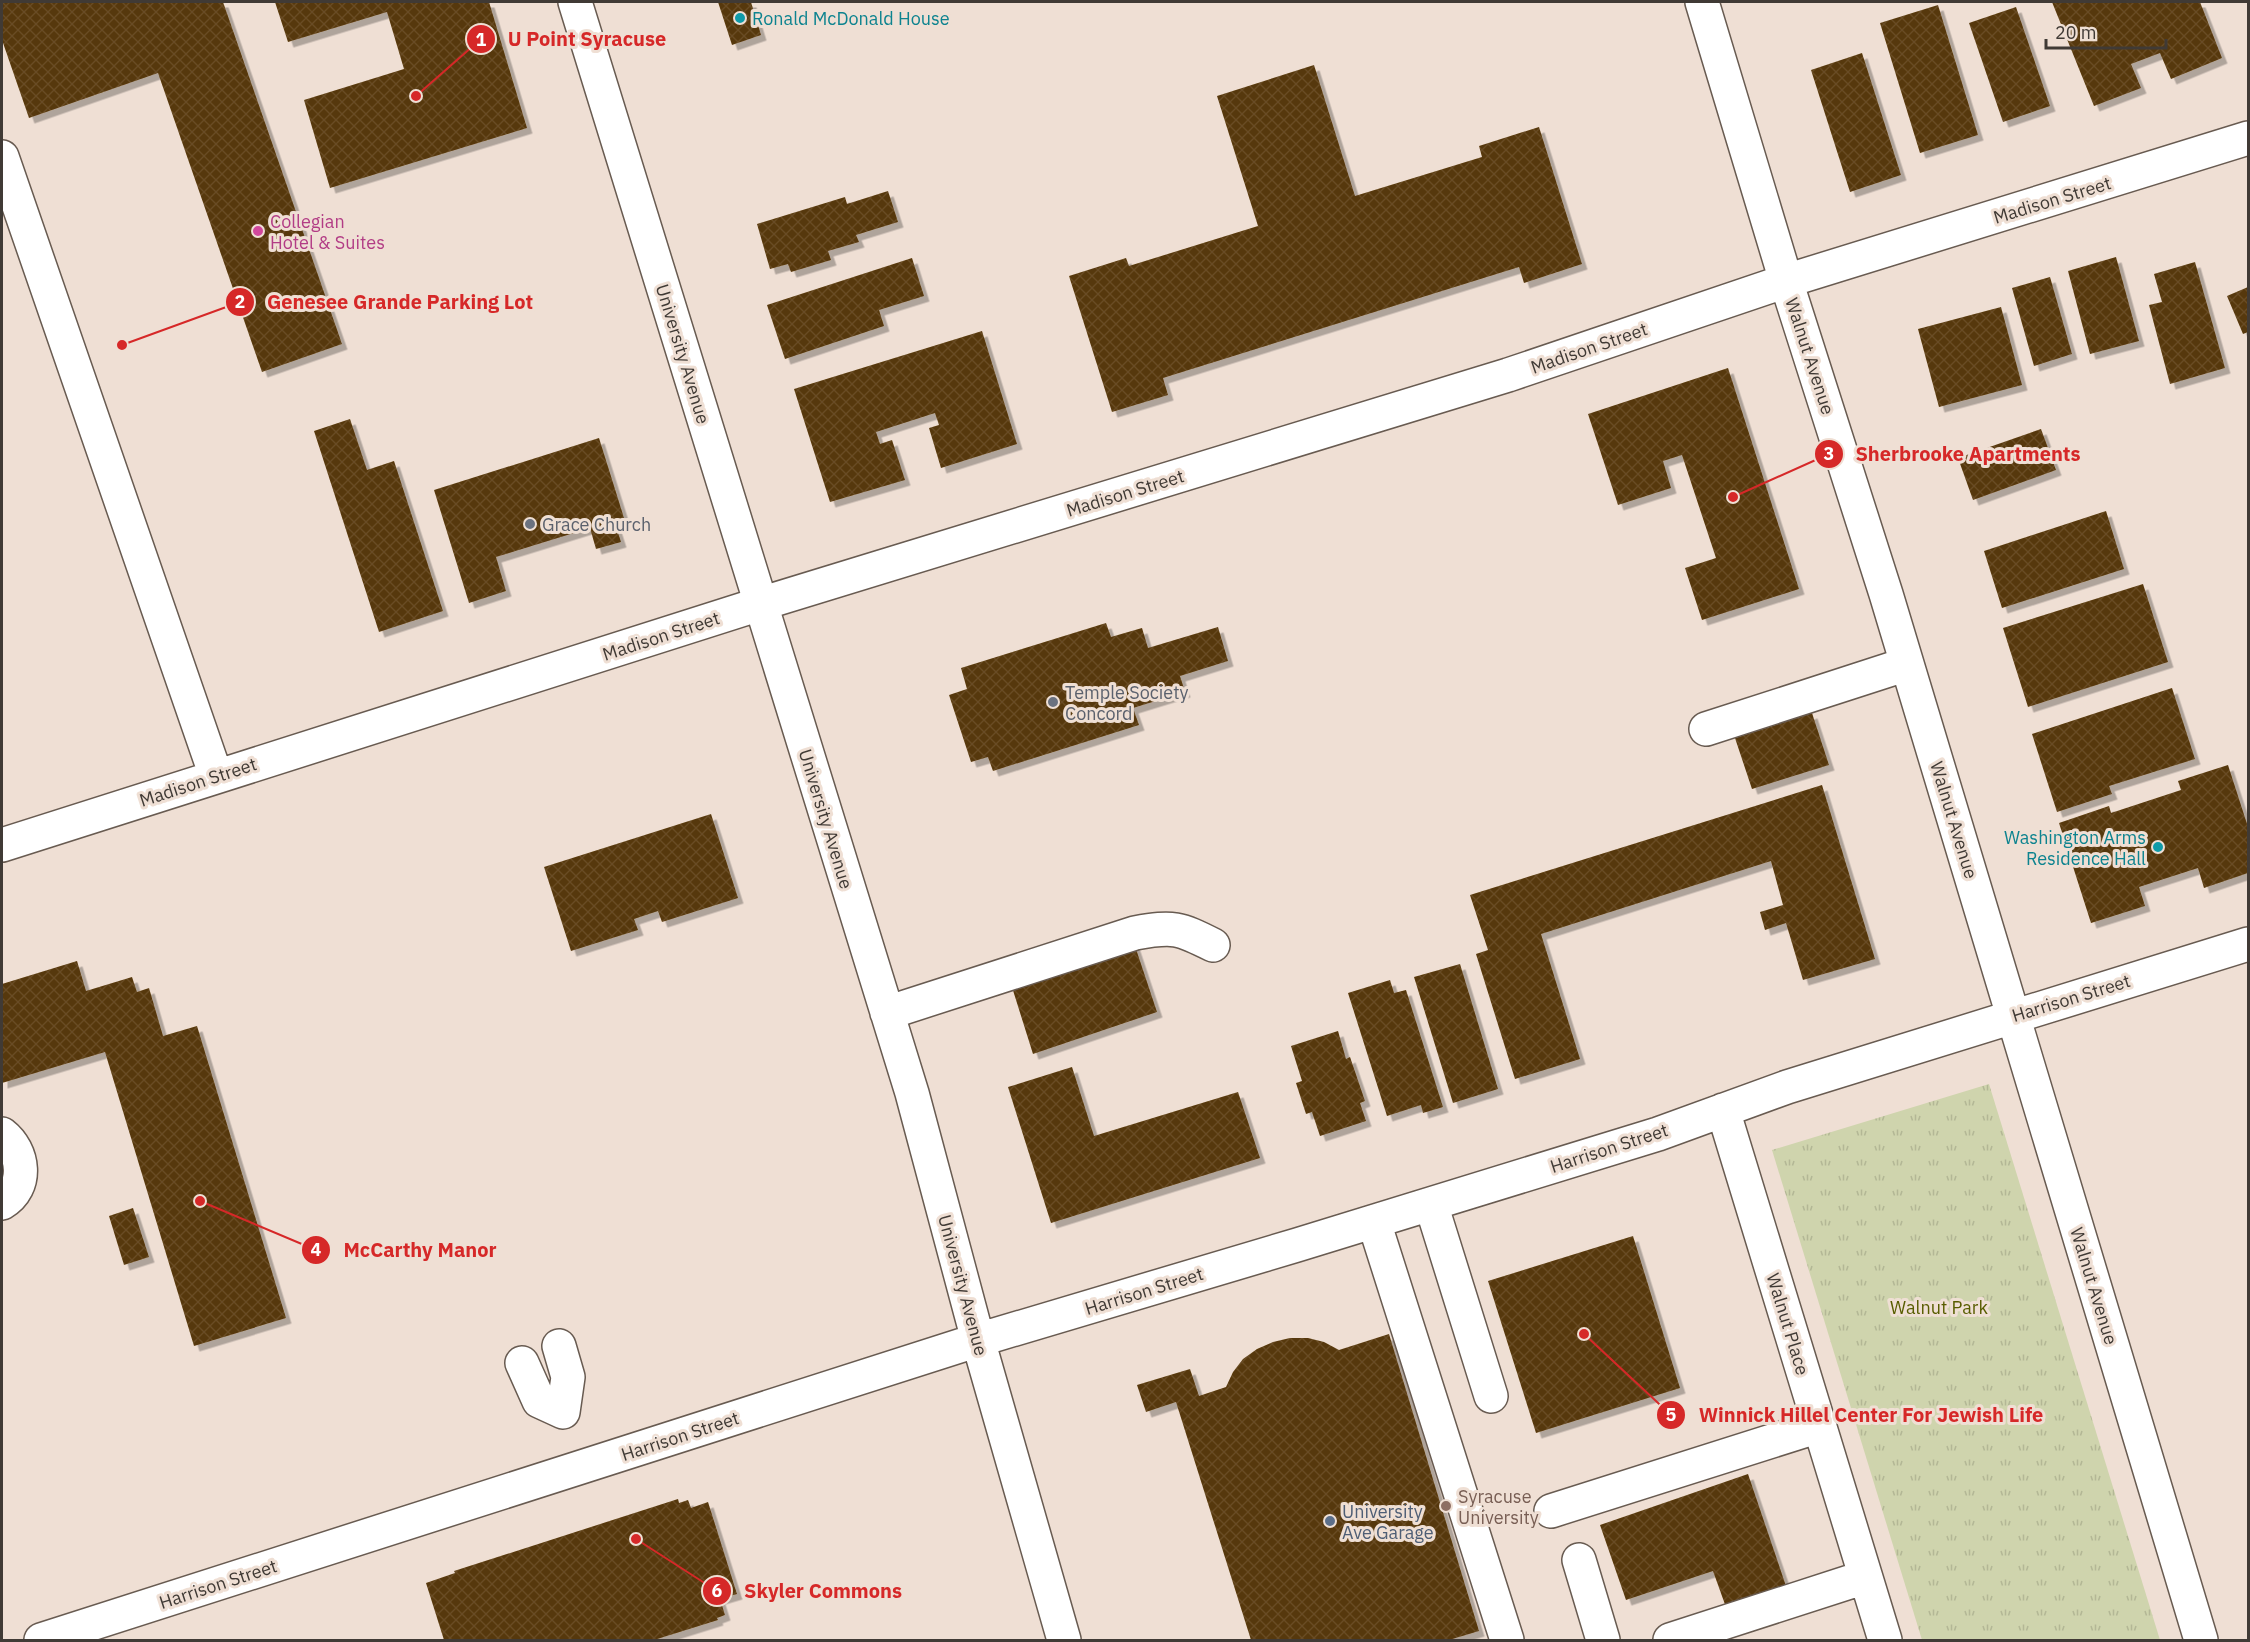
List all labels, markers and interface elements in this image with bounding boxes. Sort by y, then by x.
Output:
place label: Ronald McDonald House [752,7,950,30]
marker: Ronald McDonald House [733,11,747,25]
scale bar [2046,12,2166,50]
callout: U Point Syracuse [466,20,679,58]
text: 20 m [2055,21,2097,44]
text: U Point Syracuse [508,25,666,52]
text: 1 [476,28,487,51]
street label: Madison Street [1990,171,2114,229]
place label: Collegian Hotel & Suites [270,210,385,254]
marker: Collegian Hotel & Suites [251,224,265,238]
street label: University Avenue [651,281,715,427]
callout: Genesee Grande Parking Lot [225,283,545,321]
text: Genesee Grande Parking Lot [267,288,533,315]
text: 2 [235,290,245,313]
street label: Walnut Avenue [1780,295,1840,417]
street label: Madison Street [1528,317,1650,379]
callout: Sherbrooke Apartments [1814,435,2093,473]
text: Sherbrooke Apartments [1855,440,2081,467]
text: 3 [1824,442,1834,465]
street label: Madison Street [1063,464,1187,522]
place label: Grace Church [542,513,651,536]
marker: Grace Church [523,517,537,531]
street label: Madison Street [599,606,723,666]
place label: Temple Society Concord [1065,681,1188,725]
marker: Temple Society Concord [1046,695,1060,709]
street label: University Avenue [794,746,858,892]
street label: Madison Street [136,752,260,812]
street label: Walnut Avenue [1925,759,1983,882]
place label: Washington Arms Residence Hall [2004,826,2146,870]
marker: Washington Arms Residence Hall [2151,840,2165,854]
street label: Harrison Street [2009,969,2133,1027]
street label: Harrison Street [1547,1118,1671,1178]
street label: University Avenue [933,1212,993,1358]
street label: Walnut Avenue [2065,1225,2123,1348]
callout: McCarthy Manor [301,1231,508,1269]
text: McCarthy Manor [343,1236,497,1263]
text: 4 [311,1238,322,1261]
street label: Harrison Street [1082,1262,1206,1320]
street label: Walnut Place [1762,1270,1814,1378]
park label: Walnut Park [1890,1296,1988,1319]
callout: Winnick Hillel Center For Jewish Life [1656,1396,2055,1434]
text: Winnick Hillel Center For Jewish Life [1699,1401,2043,1428]
text: 5 [1666,1403,1677,1426]
street label: Harrison Street [618,1406,742,1466]
place label: Syracuse University [1458,1485,1539,1529]
marker: Syracuse University [1439,1499,1453,1513]
place label: University Ave Garage [1342,1500,1434,1544]
marker: University Ave Garage [1323,1514,1337,1528]
street label: Harrison Street [156,1554,280,1614]
callout: Skyler Commons [702,1572,914,1610]
text: Skyler Commons [744,1577,902,1604]
text: 6 [712,1579,723,1602]

